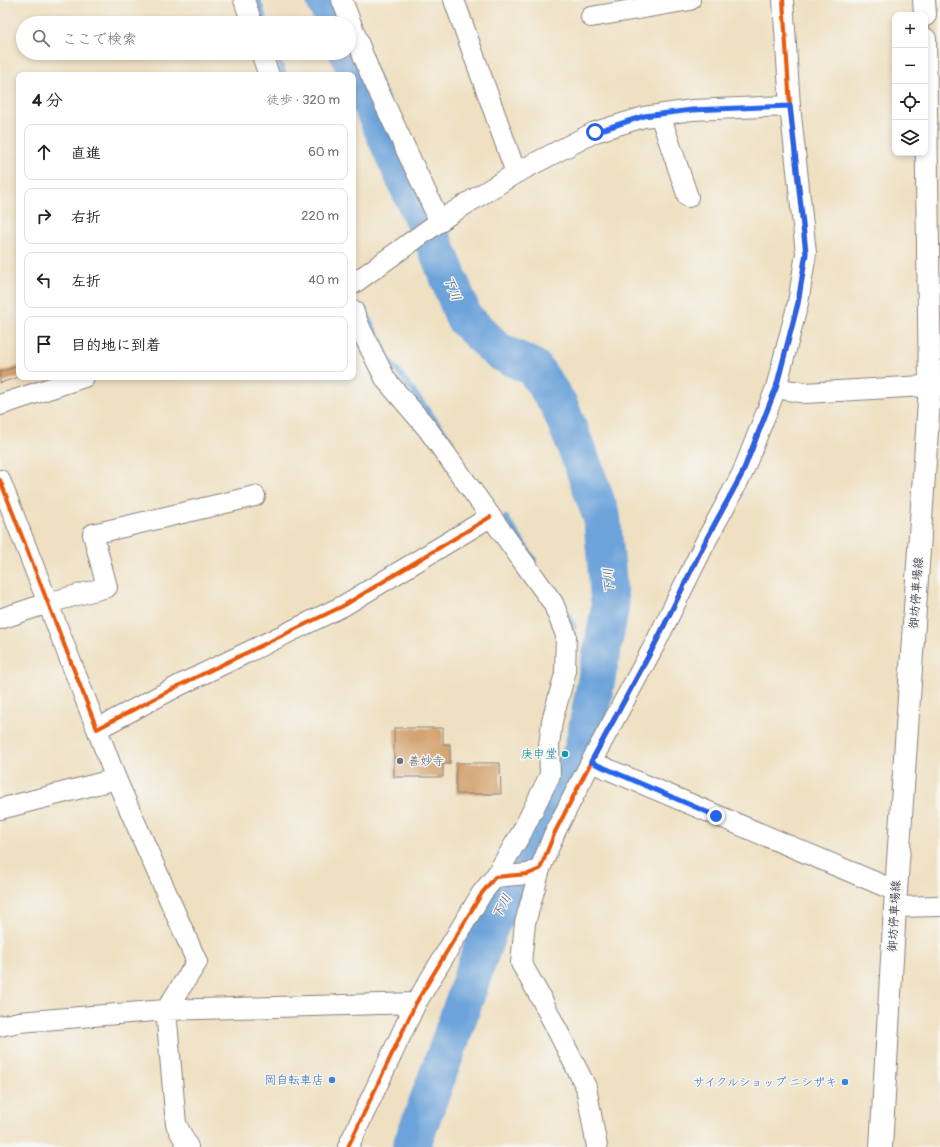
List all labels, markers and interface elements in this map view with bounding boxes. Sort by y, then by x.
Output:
map controls [892,12,928,156]
button: + [892,12,928,48]
search box [16,16,356,60]
icon: search [30,27,52,49]
text: ここで検索 [62,30,137,49]
button: − [892,48,928,84]
button: locate [892,84,928,120]
text: 4 分 [32,90,63,111]
text: 徒歩 · 320 m [266,92,340,108]
button: layers [892,120,928,156]
route start [586,123,604,141]
icon: ahead [33,141,55,163]
text: 直進 [71,144,101,163]
text: 60 m [308,144,339,160]
icon: right [33,205,55,227]
text: 右折 [71,208,101,227]
text: 220 m [301,208,339,224]
icon: left [33,269,55,291]
text: 左折 [71,272,101,291]
text: 40 m [308,272,339,288]
water label: 下川 [440,273,464,303]
icon: arrive [33,333,55,355]
text: 目的地に到着 [71,336,161,355]
street label: 御坊停車場線 [907,557,926,629]
water label: 下川 [600,567,618,595]
place label: 庚申堂 [521,747,557,762]
marker: 庚申堂 [560,749,570,759]
place label: 善妙寺 [408,754,444,769]
marker: 善妙寺 [395,756,405,766]
route end [707,807,725,825]
street label: 御坊停車場線 [885,880,904,952]
water label: 下川 [489,891,515,922]
place label: 岡自転車店 [264,1073,324,1088]
marker: 岡自転車店 [327,1075,337,1085]
place label: サイクルショップ ニシザキ [693,1075,837,1090]
marker: サイクルショップ ニシザキ [840,1077,850,1087]

